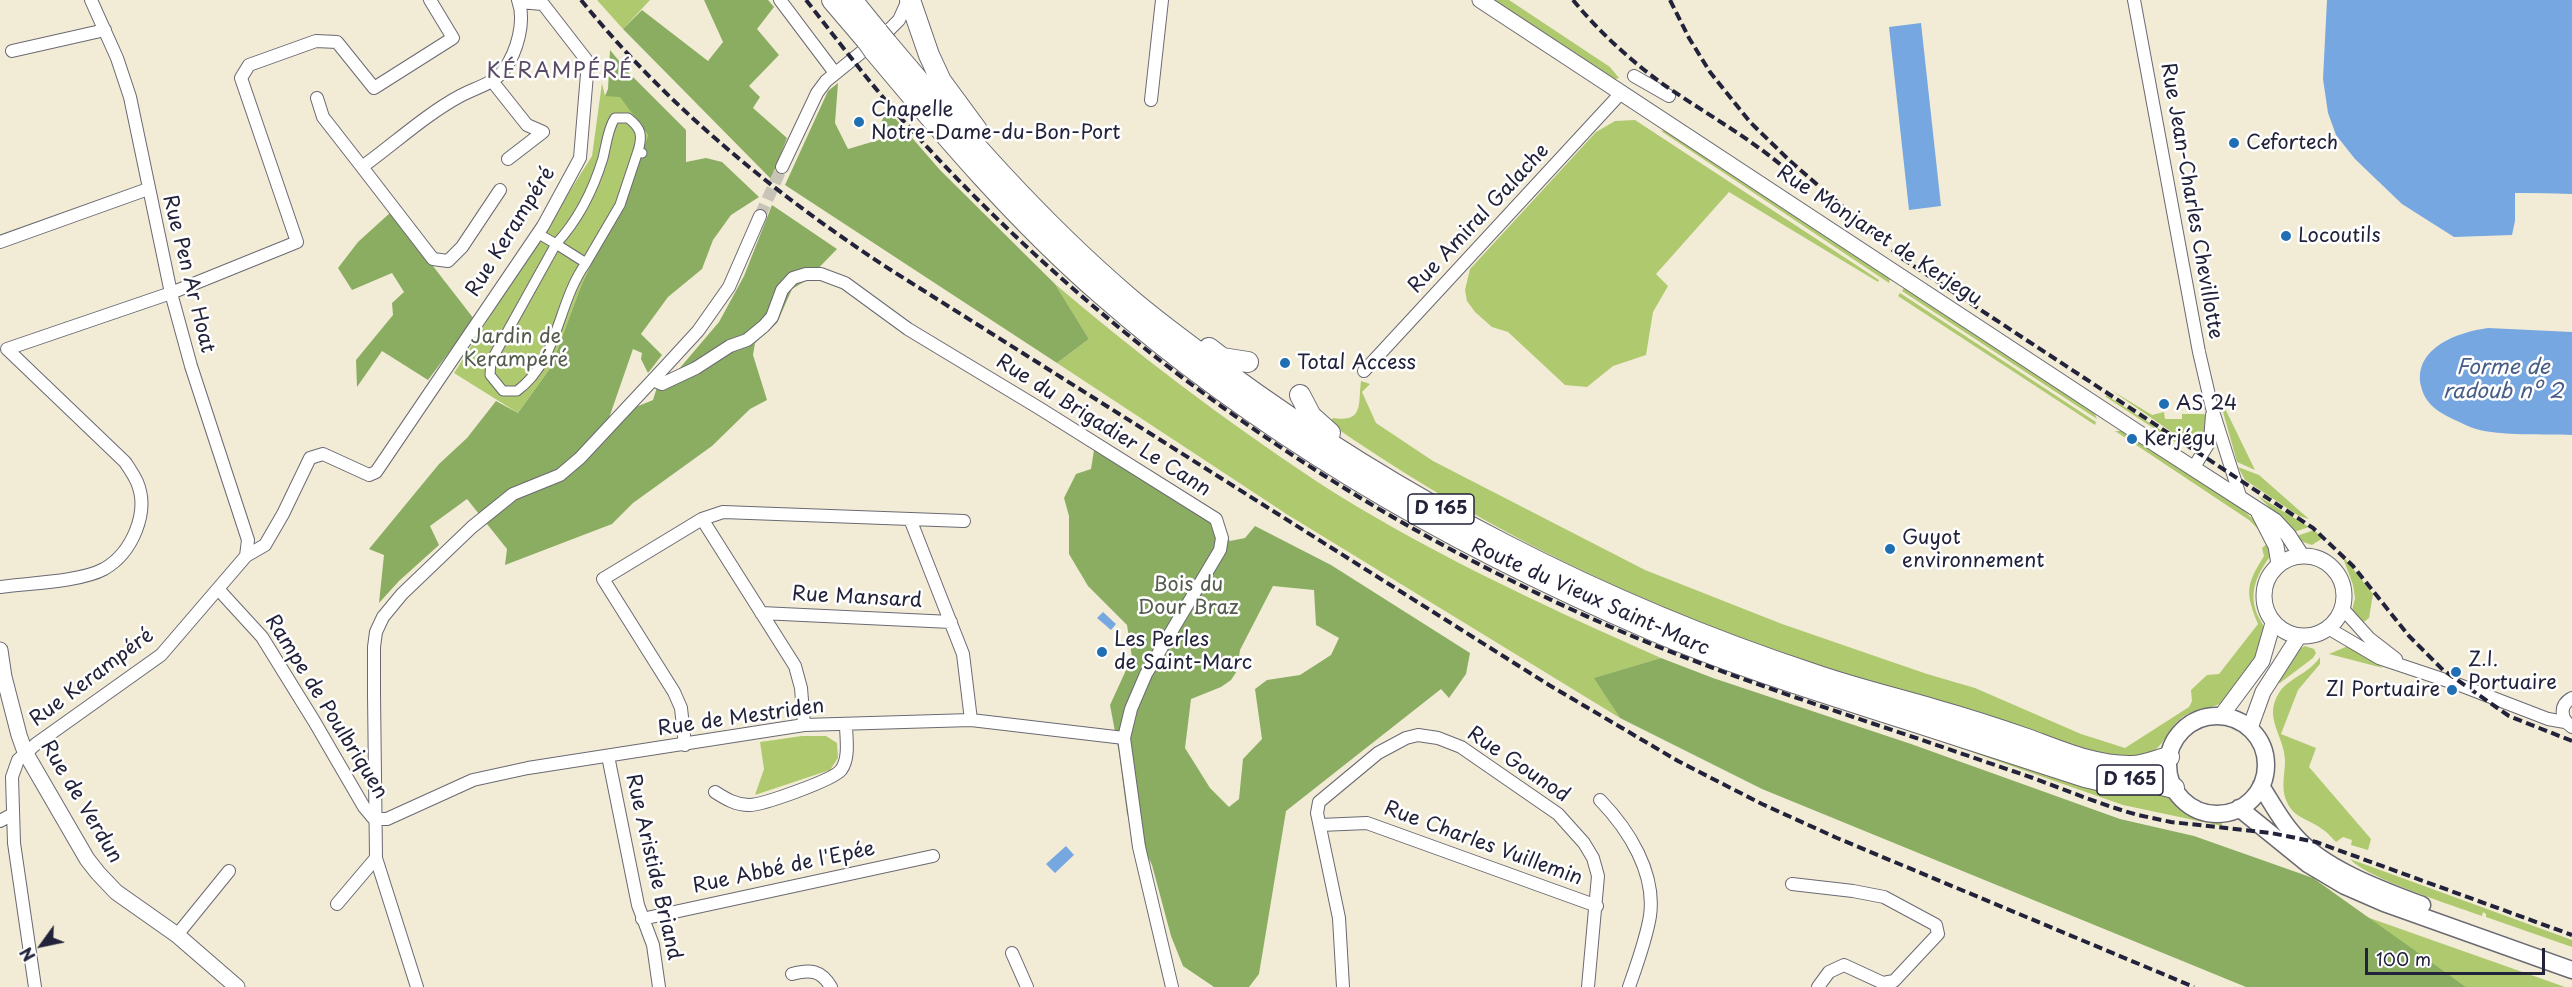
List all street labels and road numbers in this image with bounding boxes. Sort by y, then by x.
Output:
street label: Rue Jean-Charles Chevillotte [2155,61,2227,341]
street label: Rue Amiral Galache [1404,139,1554,299]
street label: Rue Monjaret de Kerjegu [1772,161,1986,311]
street label: Rue Kerampéré [461,163,561,301]
street label: Rue Pen Ar Hoat [157,192,219,356]
street label: Rue du Brigadier Le Cann [991,350,1215,502]
road number: D 165 [1408,494,1474,524]
street label: Route du Vieux Saint-Marc [1467,535,1713,661]
street label: Rue Mansard [791,583,923,613]
street label: Rampe de Poulbriquen [259,611,393,803]
street label: Rue Kerampéré [25,624,159,732]
street label: Rue de Mestriden [656,694,826,742]
street label: Rue Gounod [1462,722,1574,808]
street label: Rue de Verdun [35,736,127,868]
road number: D 165 [2097,765,2163,795]
street label: Rue Aristide Briand [620,772,686,962]
street label: Rue Charles Vuillemin [1380,797,1586,891]
street label: Rue Abbé de l'Epée [691,837,877,899]

